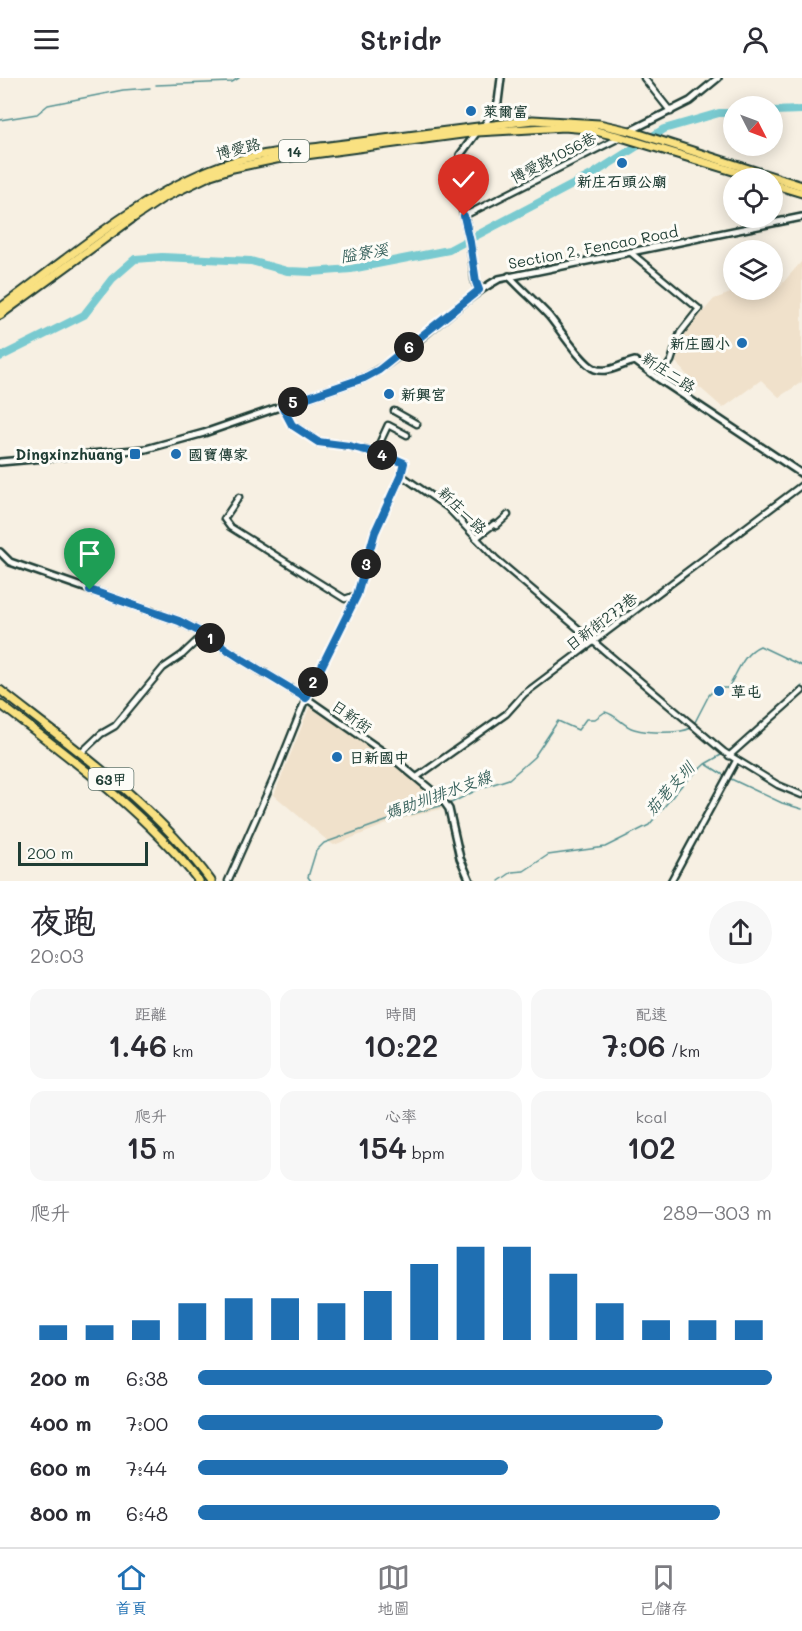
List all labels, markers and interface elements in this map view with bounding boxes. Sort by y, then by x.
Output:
text: Stridr [360,22,442,57]
icon: menu [30,23,63,56]
icon: person [739,23,772,56]
north arrow [723,96,783,156]
map controls [723,96,783,300]
place label: 萊爾富 [483,101,528,121]
marker: 萊爾富 [464,104,478,118]
street label: 博愛路1056巷 [507,127,599,187]
street label: 博愛路 [214,133,262,163]
road number: 14 [279,140,309,162]
pin [438,154,489,216]
marker: 新庄石頭公廟 [615,156,629,170]
icon: check [447,163,480,196]
button: locate [723,168,783,228]
place label: 新庄石頭公廟 [577,171,667,191]
street label: Section 2, Fencao Road [506,221,680,273]
water label: 隘寮溪 [339,238,390,266]
button: layers [723,240,783,300]
pin: 6 [394,332,424,362]
place label: 新庄國小 [670,333,730,353]
text: 6 [404,336,414,357]
marker: 新庄國小 [735,336,749,350]
street label: 新庄二路 [638,347,700,397]
place label: 新興宮 [401,384,446,404]
pin: 5 [278,387,308,417]
marker: 新興宮 [382,387,396,401]
text: 5 [288,391,298,412]
pin: 4 [367,440,397,470]
place label: Dingxinzhuang [16,444,123,464]
place label: 國寶傳家 [188,444,248,464]
text: 4 [377,444,387,465]
marker: Dingxinzhuang [128,447,142,461]
marker: 國寶傳家 [169,447,183,461]
street label: 新庄一路 [434,482,492,538]
pin [64,528,115,590]
icon: arrive [73,537,106,570]
pin: 3 [351,549,381,579]
text: 3 [361,553,371,574]
street label: 日新街277巷 [561,587,641,655]
pin: 1 [195,623,225,653]
text: 1 [206,627,214,648]
pin: 2 [298,667,328,697]
text: 2 [309,671,317,692]
place label: 草屯 [731,681,761,701]
marker: 草屯 [712,684,726,698]
street label: 日新街 [328,695,376,737]
place label: 日新國中 [349,747,409,767]
marker: 日新國中 [330,750,344,764]
water label: 茄荖支圳 [640,756,700,819]
water label: 媽助圳排水支線 [382,765,495,823]
road number: 63甲 [88,768,134,790]
scale bar [18,839,148,866]
text: 200 m [27,842,74,863]
text: 夜跑 [30,898,96,941]
button: share [709,901,772,964]
text: 20:03 [30,942,84,968]
text: 距離 [135,1003,167,1024]
text: 時間 [385,1003,417,1024]
text: 配速 [635,1003,667,1024]
text: 1.46 [108,1025,167,1065]
text: 10:22 [363,1025,439,1065]
text: 7:06 [602,1025,666,1065]
text: km [167,1040,193,1061]
text: /km [666,1040,700,1061]
text: 爬升 [135,1105,167,1126]
text: 心率 [385,1105,417,1126]
text: kcal [635,1106,667,1127]
text: 15 [126,1127,157,1167]
text: 154 [357,1127,407,1167]
text: 102 [627,1127,676,1167]
text: m [157,1142,175,1163]
text: bpm [407,1142,445,1163]
text: 爬升 [30,1199,70,1225]
text: 289–303 m [662,1199,772,1225]
text: 200 m [30,1365,90,1391]
text: 6:38 [126,1365,168,1391]
text: 400 m [30,1410,91,1436]
text: 7:00 [126,1410,168,1436]
text: 600 m [30,1455,91,1481]
text: 7:44 [126,1455,167,1481]
text: 800 m [30,1500,91,1526]
text: 6:48 [126,1500,168,1526]
tab: 首頁 [115,1561,148,1619]
tab: 地圖 [377,1561,410,1619]
tab: 已儲存 [639,1561,687,1619]

